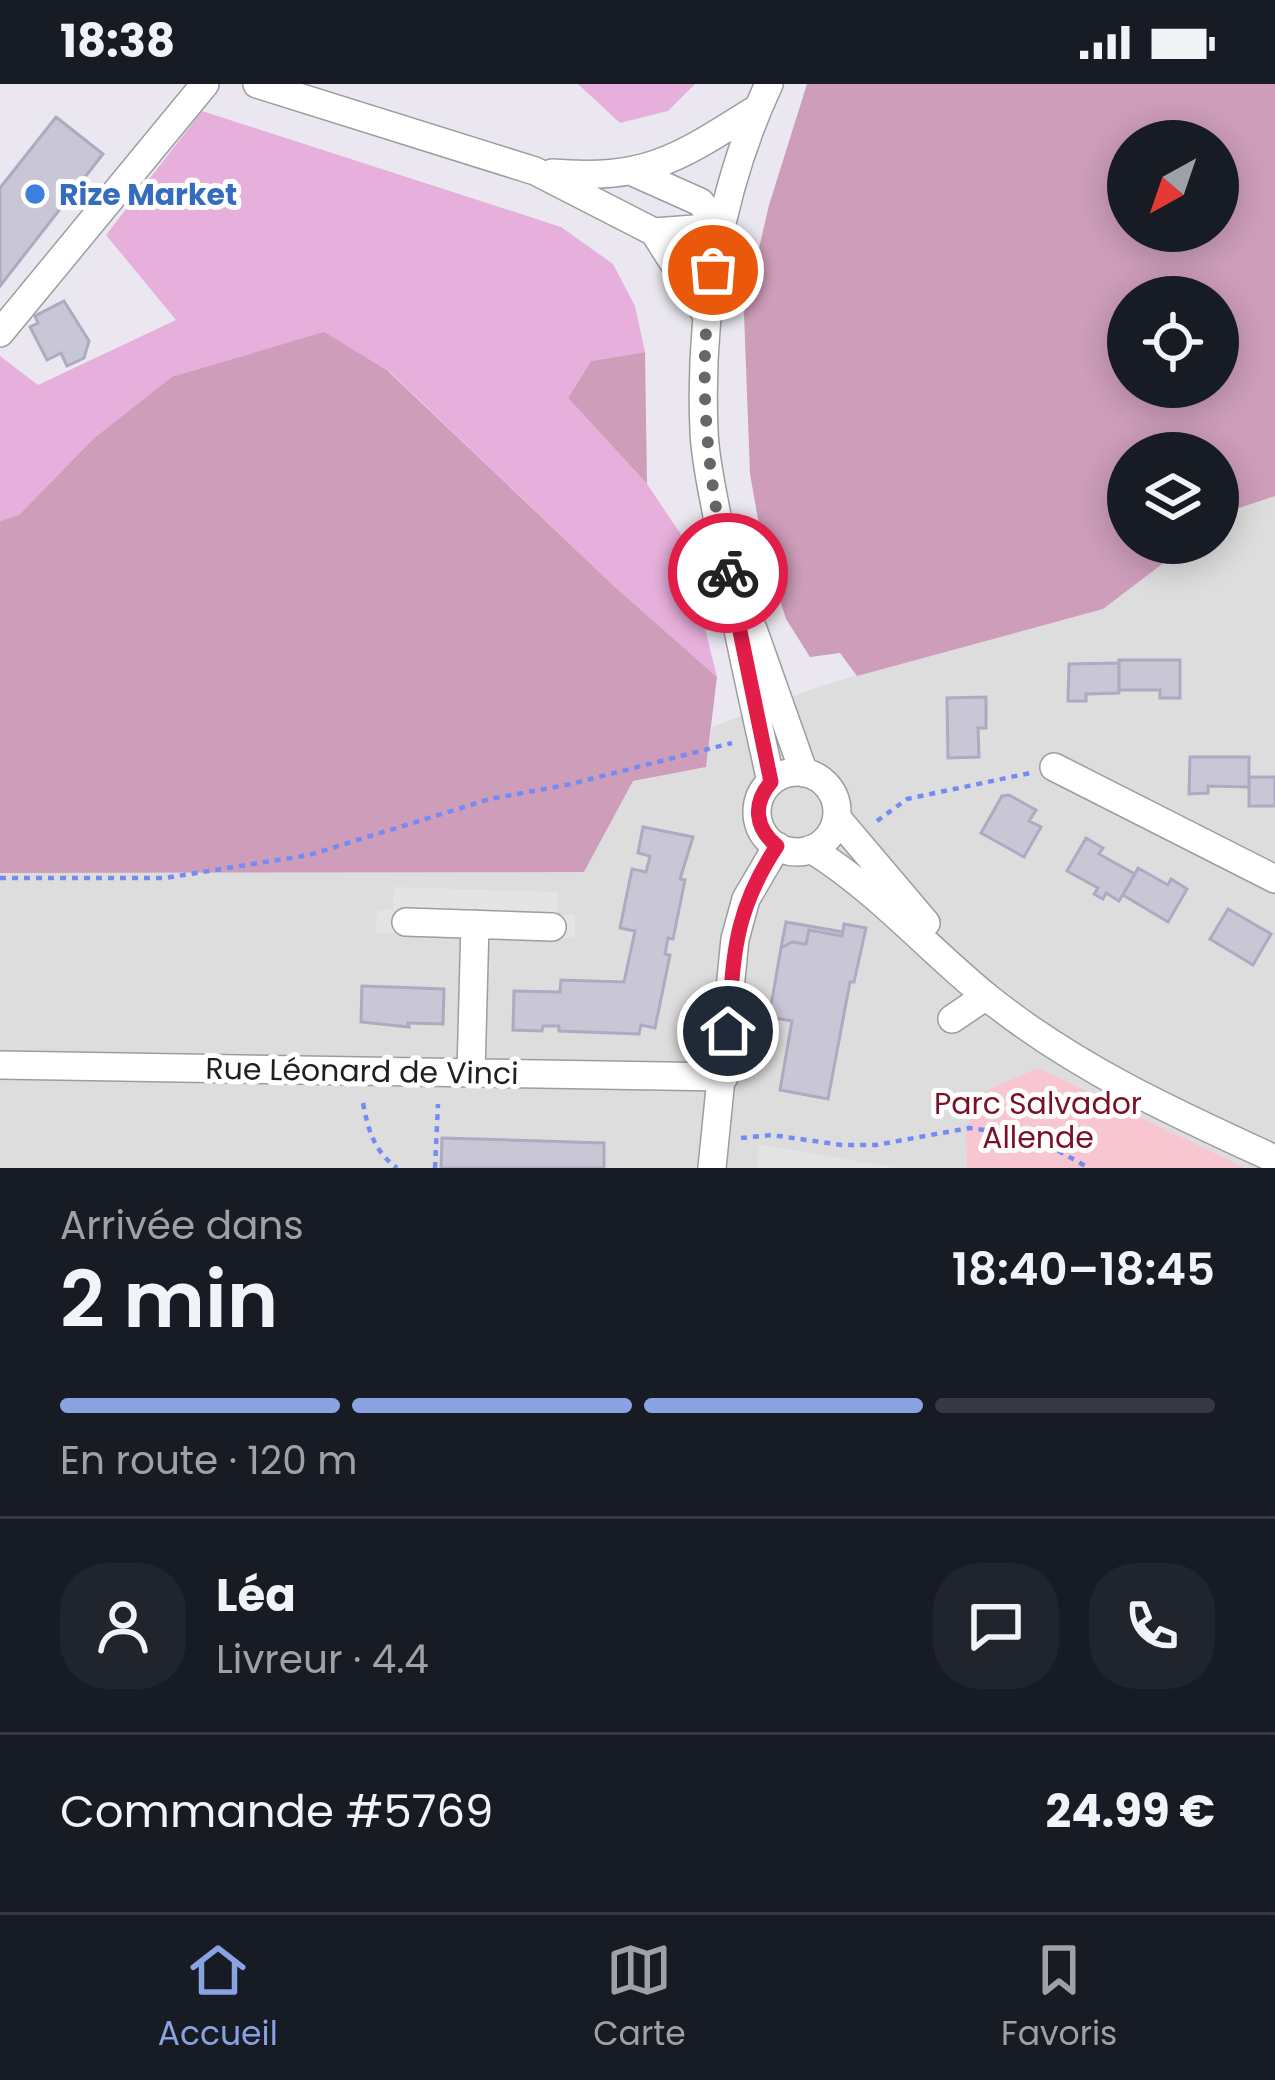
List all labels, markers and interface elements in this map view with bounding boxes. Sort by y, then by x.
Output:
text: 18:38 [60,10,175,73]
north arrow [1107,120,1239,252]
map controls [1107,120,1239,564]
place label: Rize Market [59,173,237,216]
marker: Rize Market [22,181,48,207]
pin [662,219,764,321]
icon: bag [680,237,746,303]
button: locate [1107,276,1239,408]
button: layers [1107,432,1239,564]
courier [668,513,788,633]
icon: bike [695,540,761,606]
pin [677,980,779,1082]
icon: home [695,998,761,1064]
street label: Rue Léonard de Vinci [205,1047,519,1095]
park label: Parc Salvador Allende [934,1082,1142,1159]
text: Arrivée dans [60,1198,304,1253]
text: 18:40–18:45 [952,1238,1215,1301]
text: 2 min [60,1245,278,1354]
text: En route · 120 m [60,1433,357,1488]
button: person [60,1563,186,1689]
button: chat [933,1563,1059,1689]
button: phone [1089,1563,1215,1689]
text: Léa [216,1564,296,1627]
text: Livreur · 4.4 [216,1632,429,1687]
text: Commande #5769 [60,1780,493,1843]
text: 24.99 € [1045,1780,1215,1843]
tab: Accueil [158,1937,278,2059]
tab: Carte [593,1937,686,2059]
tab: Favoris [1001,1937,1117,2059]

